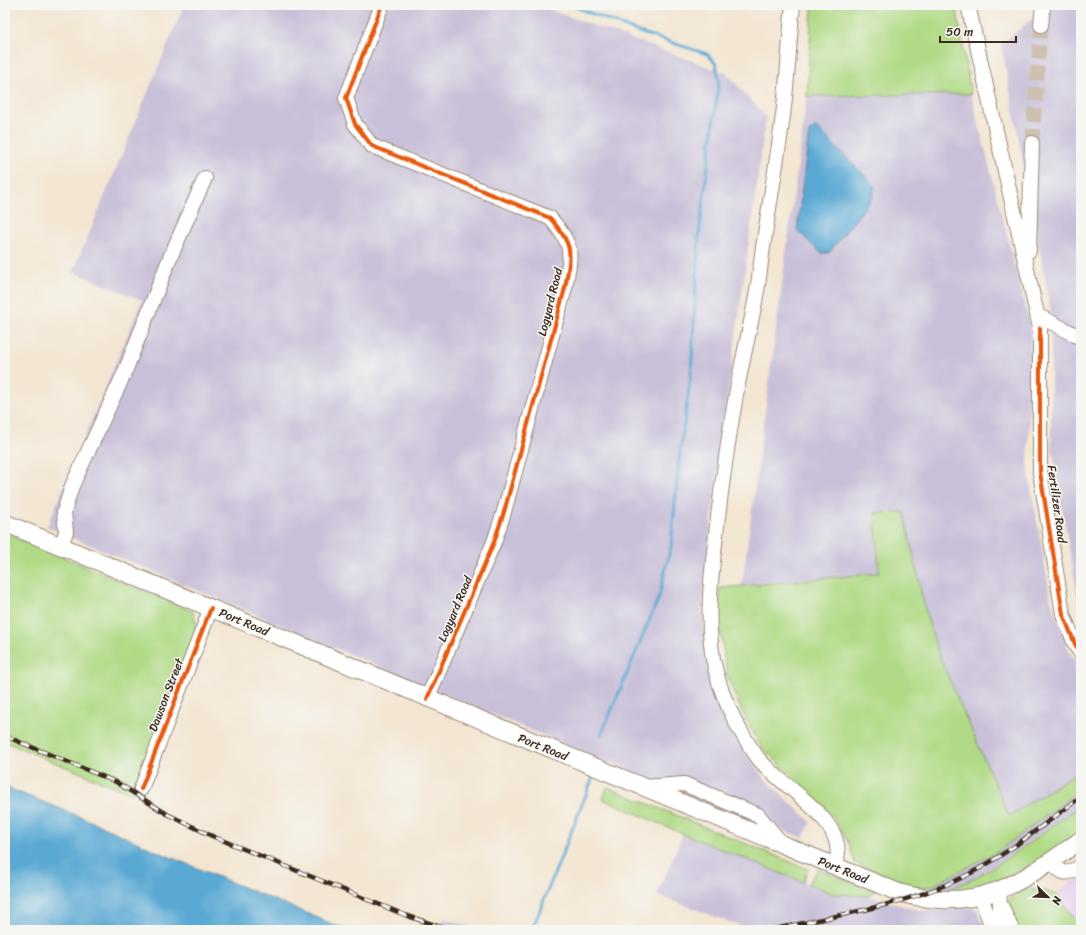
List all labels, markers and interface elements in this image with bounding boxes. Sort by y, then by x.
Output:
scale bar [940,18,1016,44]
text: 50 m [946,21,973,43]
street label: Logyard Road [531,265,569,339]
street label: Fertilizer Road [1041,464,1073,545]
street label: Logyard Road [431,572,479,645]
street label: Port Road [216,602,273,643]
street label: Dawson Street [142,654,191,735]
street label: Port Road [515,727,572,767]
street label: Port Road [815,850,872,890]
north arrow [1028,877,1068,917]
text: N [1046,893,1067,908]

